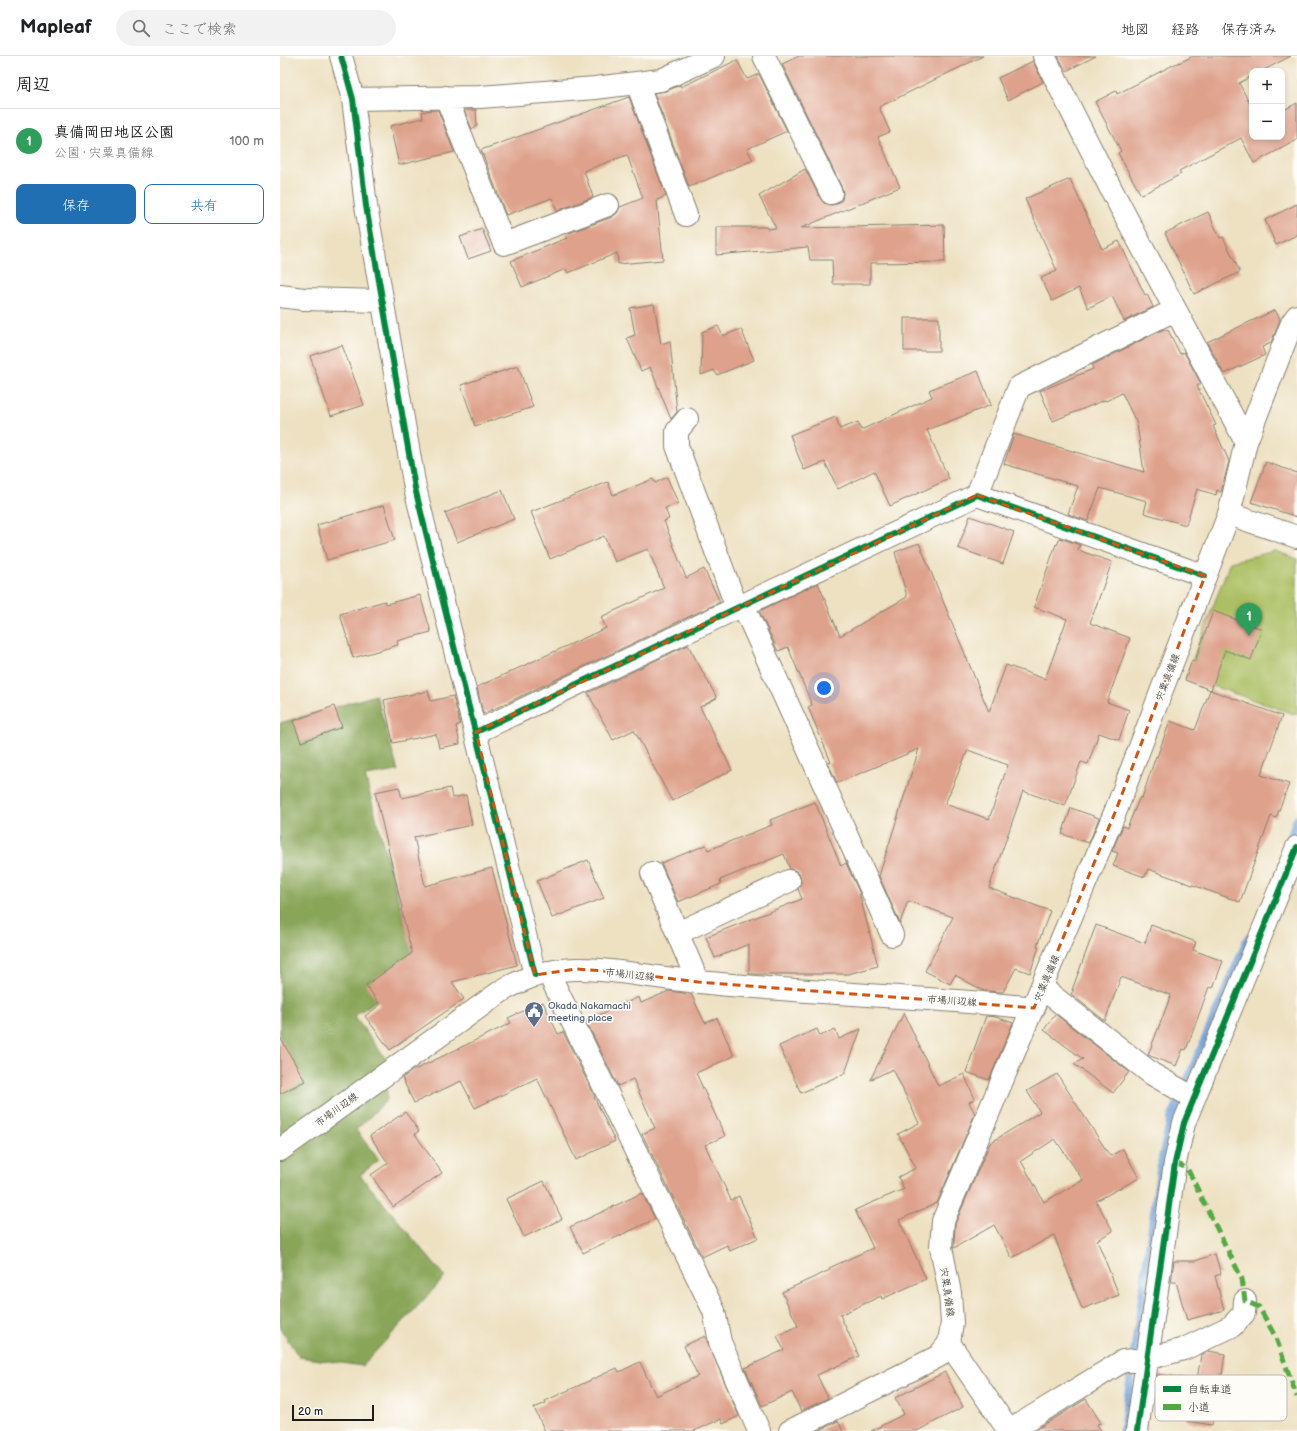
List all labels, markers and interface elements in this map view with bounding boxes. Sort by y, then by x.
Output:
search box [116,10,396,46]
text: Mapleaf [20,16,92,39]
icon: search [130,17,152,39]
text: ここで検索 [162,20,237,39]
text: 地図 [1121,21,1149,38]
text: 経路 [1171,21,1199,38]
text: 保存済み [1221,21,1277,38]
map controls [1249,68,1285,140]
button: + [1249,68,1285,104]
text: 周辺 [16,75,50,95]
button: − [1249,104,1285,140]
text: 真備岡田地区公園 [54,123,174,142]
text: 1 [26,133,32,149]
text: 100 m [229,133,264,149]
text: 公園 · 宍粟真備線 [54,145,153,161]
button: 保存 [16,184,136,224]
button: 共有 [144,184,264,224]
pin: 1 [1236,603,1262,636]
street label: 宍粟真備線 [1153,652,1182,703]
your location [814,678,834,698]
street label: 宍粟真備線 [1032,953,1062,1004]
street label: 市場川辺線 [604,966,655,984]
street label: 市場川辺線 [927,993,977,1009]
public building icon: Okada Nakamachi meeting place [523,1000,545,1028]
place label: Okada Nakamachi meeting place [548,1000,631,1024]
street label: 市場川辺線 [313,1090,360,1129]
street label: 宍粟真備線 [938,1267,956,1318]
legend [1155,1375,1287,1421]
text: 自転車道 [1188,1383,1232,1396]
text: 小道 [1188,1401,1210,1414]
scale bar [292,1403,374,1422]
text: 20 m [298,1405,323,1418]

